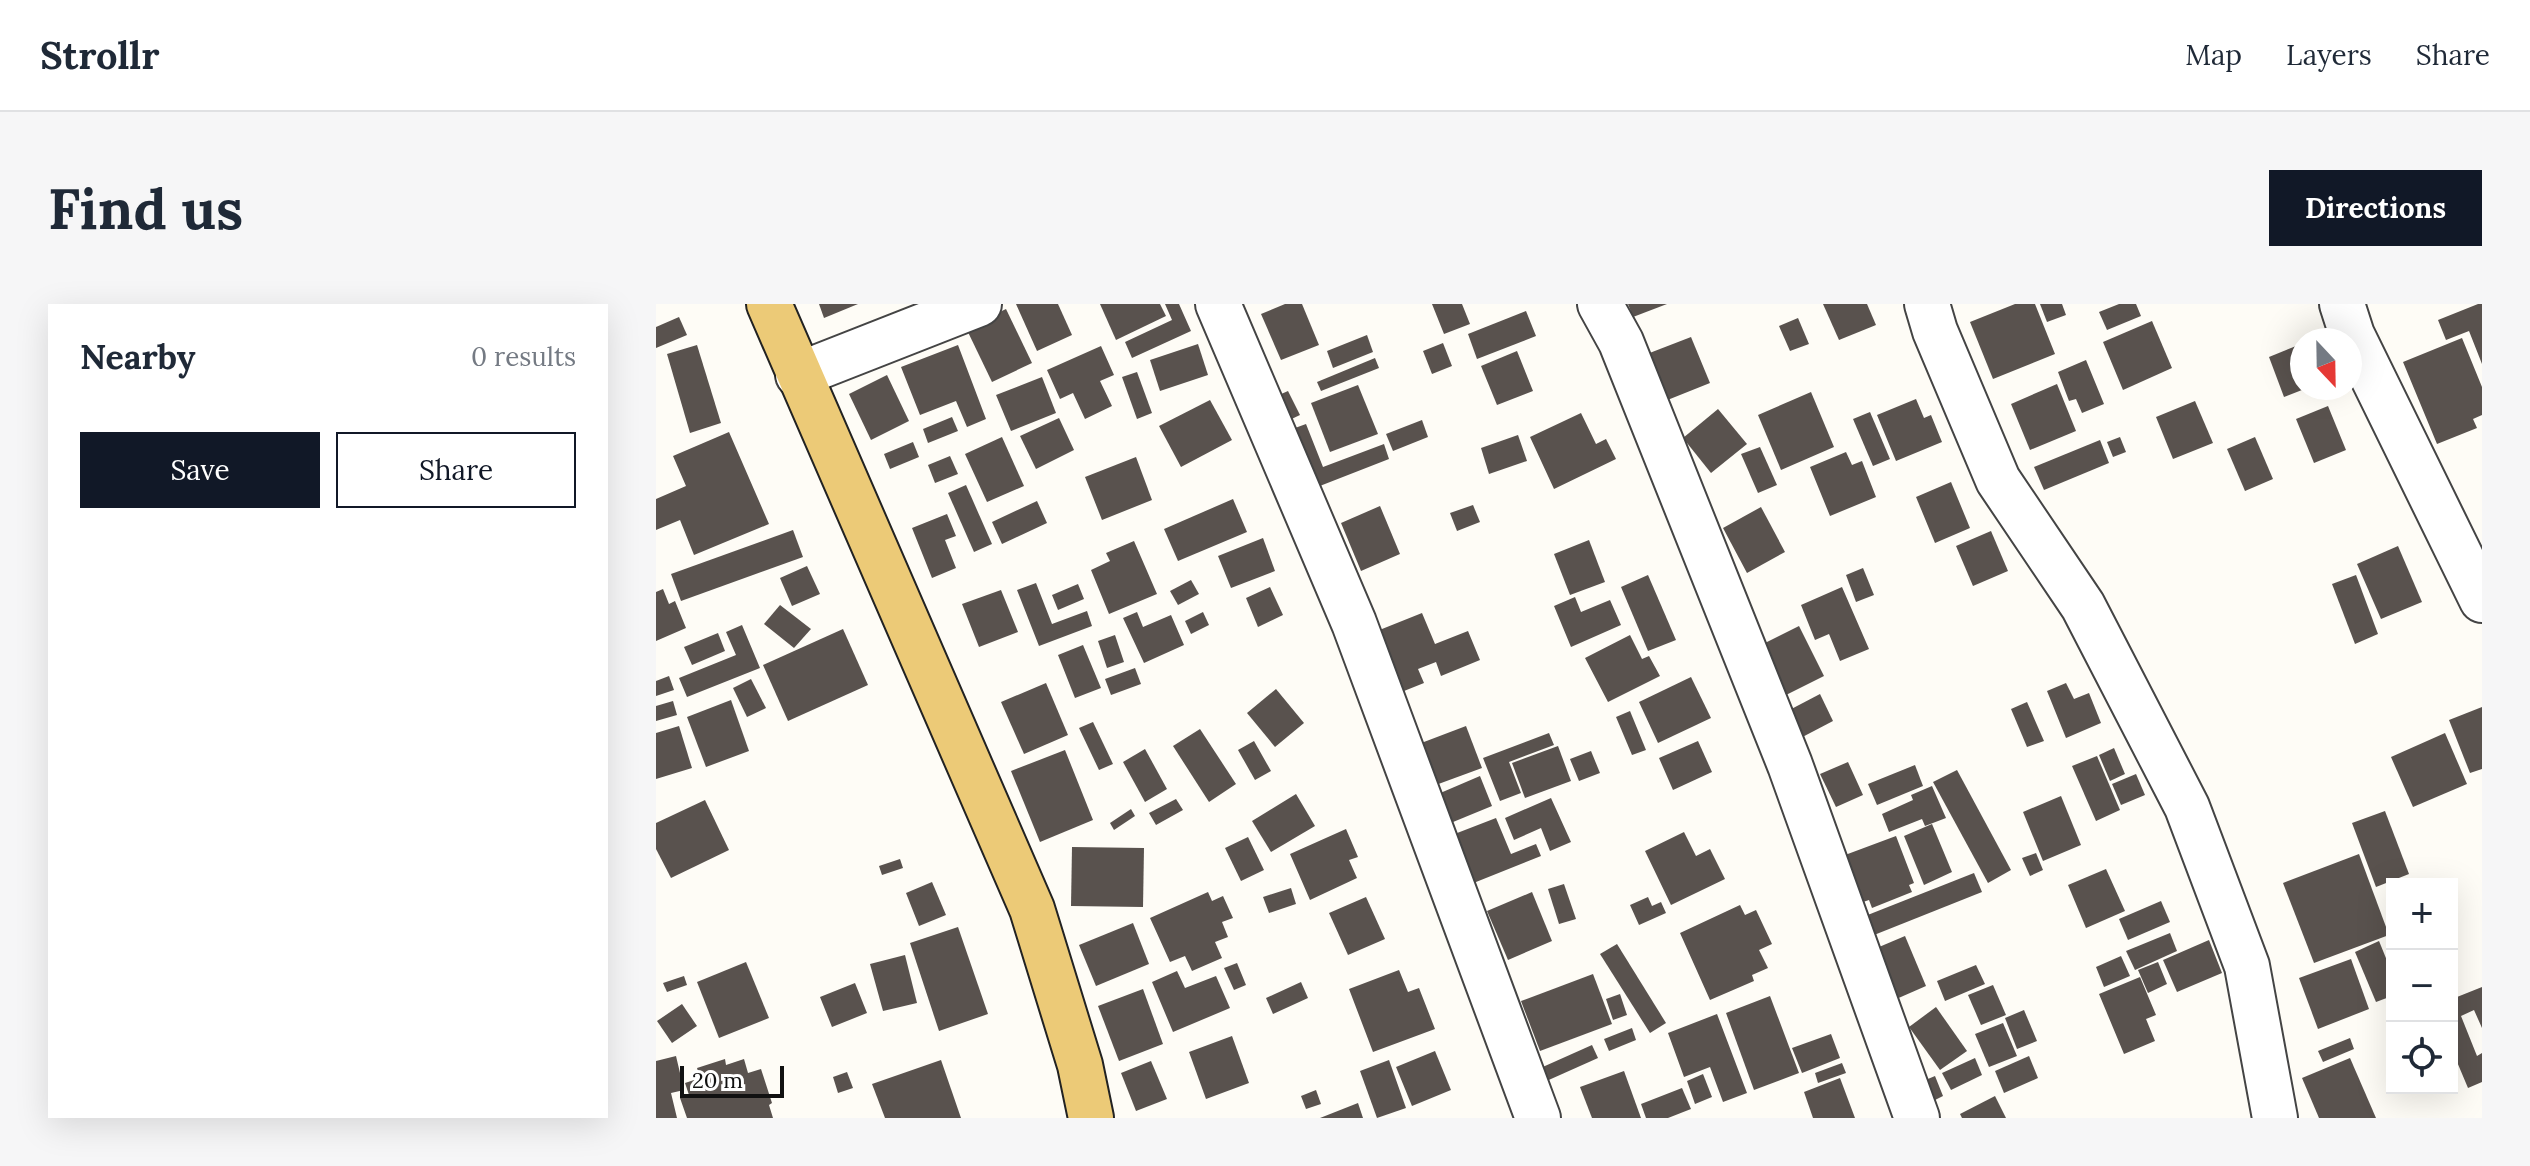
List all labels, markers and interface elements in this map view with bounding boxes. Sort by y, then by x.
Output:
text: Strollr [40,31,159,79]
text: Map [2185,37,2242,73]
text: Layers [2286,37,2372,73]
text: Share [2416,37,2490,73]
button: Directions [2269,170,2482,246]
text: Find us [48,173,243,244]
north arrow [2290,328,2362,400]
text: Nearby [80,335,196,378]
text: 0 results [471,340,576,373]
button: Save [80,432,320,508]
button: Share [336,432,576,508]
map controls [2386,878,2458,1094]
button: + [2386,878,2458,950]
button: − [2386,950,2458,1022]
button: locate [2386,1022,2458,1094]
scale bar [680,1062,784,1098]
text: 20 m [692,1066,743,1094]

